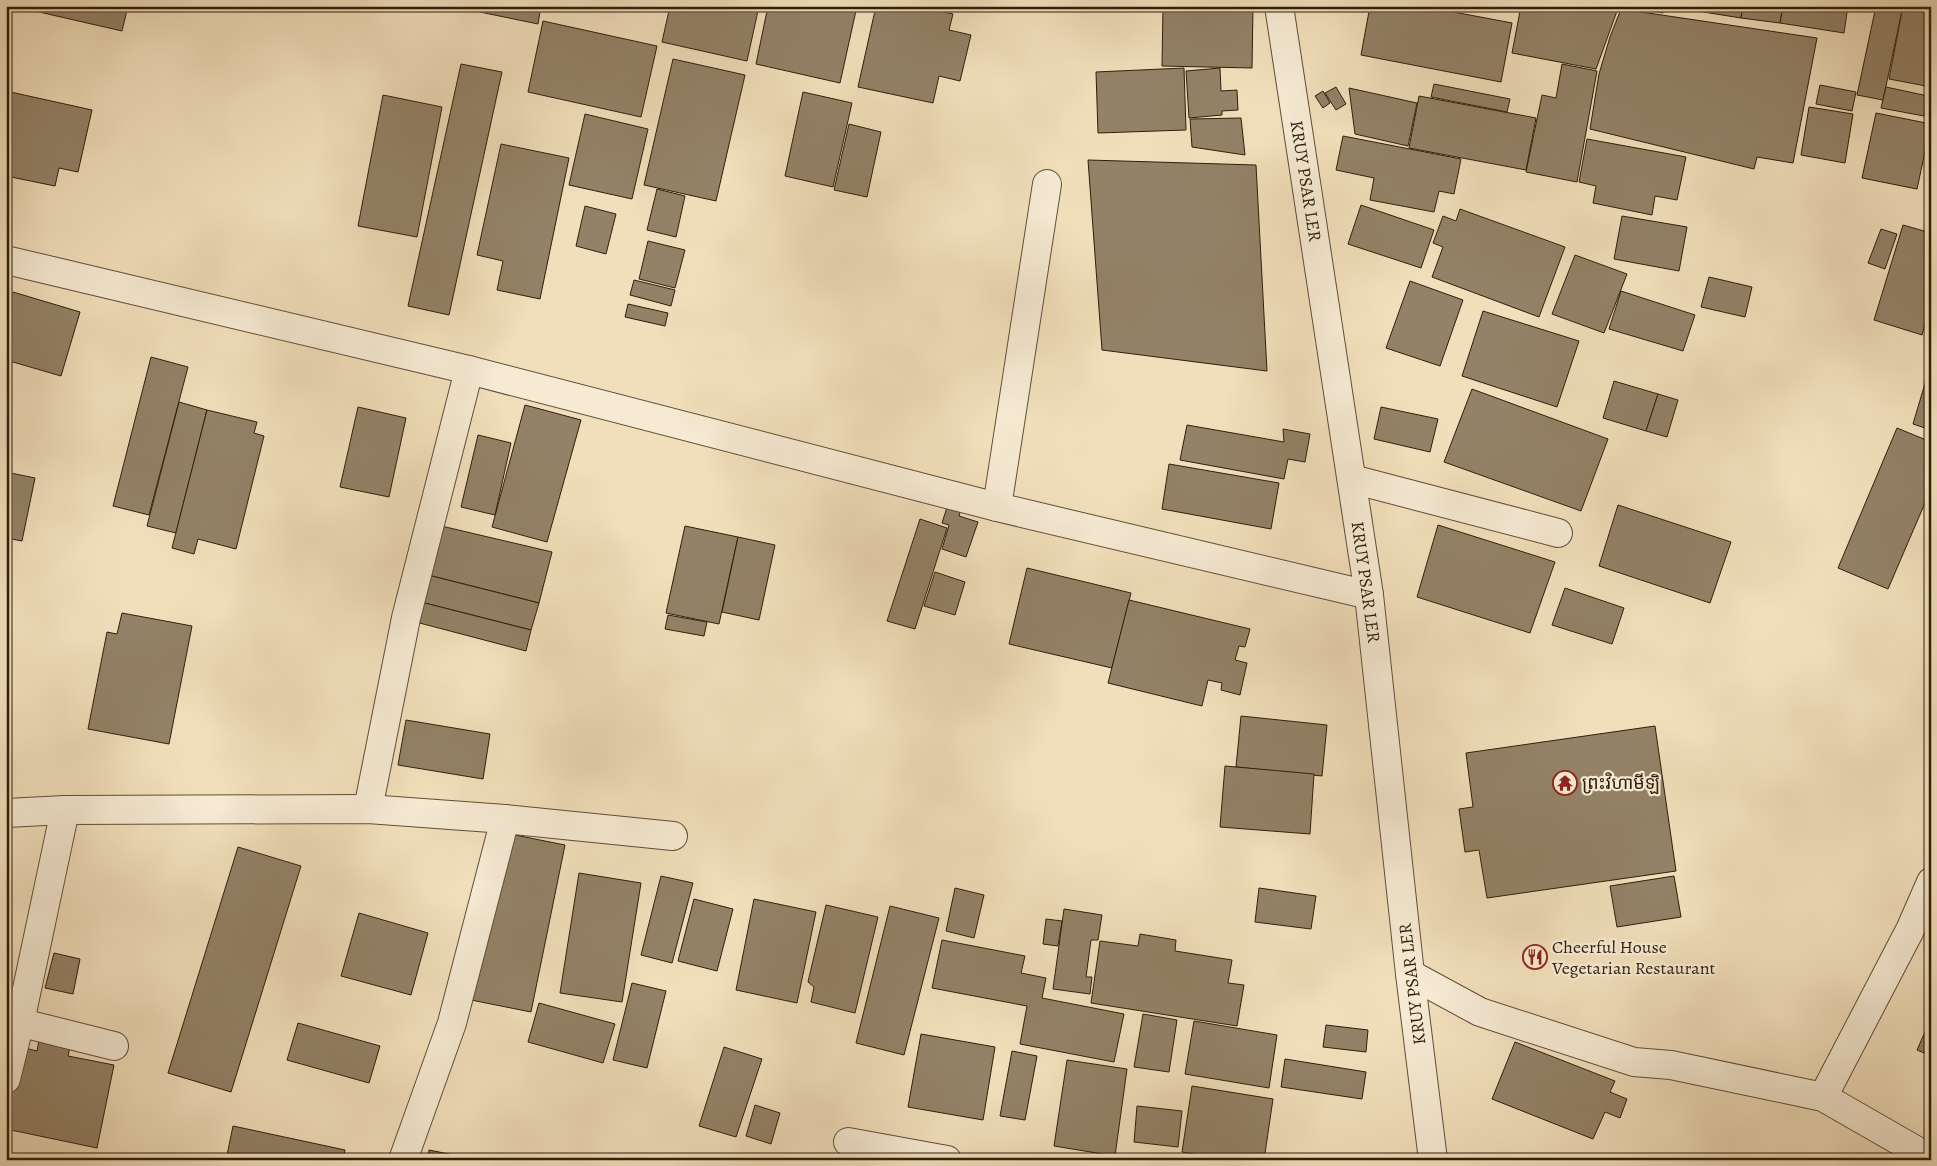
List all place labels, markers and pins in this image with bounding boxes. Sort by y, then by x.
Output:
temple icon: ព្រះវិហាមីឡិ [1552,770,1578,796]
place label: ព្រះវិហាមីឡិ [1582,771,1660,795]
place label: Cheerful House Vegetarian Restaurant [1551,935,1715,980]
restaurant icon: Cheerful House Vegetarian Restaurant [1522,944,1548,970]

